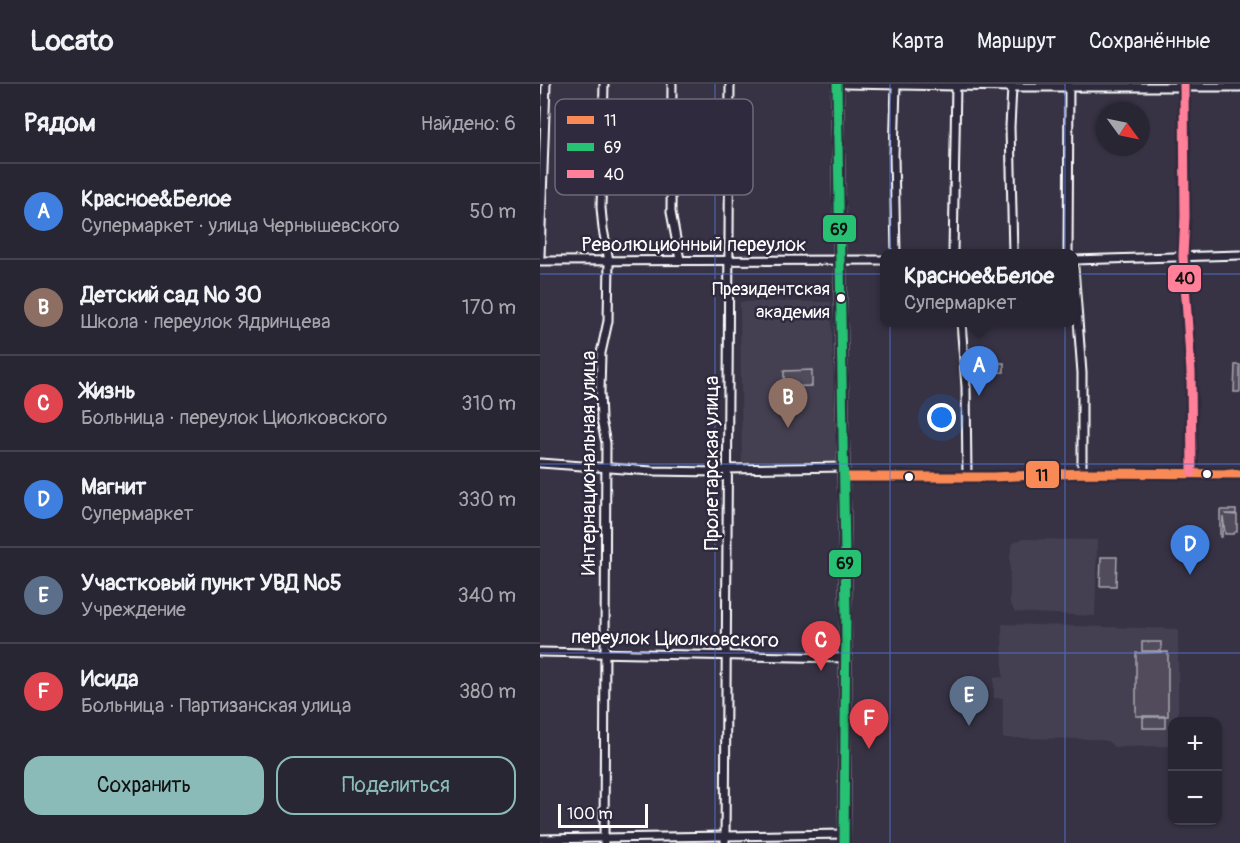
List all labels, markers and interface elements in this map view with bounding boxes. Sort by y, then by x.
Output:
text: Locato [30,24,114,59]
text: Карта [892,28,944,55]
text: Маршрут [977,28,1056,55]
text: Сохранённые [1089,28,1210,55]
legend [555,99,753,195]
north arrow [1096,102,1150,156]
text: Рядом [24,107,96,139]
text: Найдено: 6 [421,111,516,136]
text: 11 [604,111,617,131]
text: 69 [604,138,622,158]
text: 40 [604,165,624,185]
text: Красное&Белое [81,185,231,213]
text: A [37,199,50,224]
text: 50 m [469,199,516,224]
text: Супермаркет · улица Чернышевского [81,213,400,238]
line badge: 69 [822,214,857,243]
text: 69 [830,220,848,240]
street label: Революционный переулок [582,232,806,257]
popup [880,249,1078,327]
text: Красное&Белое [904,262,1054,290]
line badge: 40 [1167,264,1202,293]
text: 40 [1175,269,1195,289]
place label: Президентская академия [712,278,830,324]
text: Детский сад № 30 [81,281,262,309]
text: Супермаркет [904,290,1016,315]
marker: Президентская академия [835,292,847,304]
text: B [38,295,49,320]
text: 170 m [462,295,516,320]
text: Школа · переулок Ядринцева [81,309,331,334]
pin: A [960,346,998,396]
street label: Интернациональная улица [576,351,601,575]
street label: Пролетарская улица [699,376,724,550]
text: Жизнь [81,377,136,405]
pin: B [768,378,808,428]
text: C [37,391,50,416]
text: 310 m [461,391,516,416]
your location [927,403,956,432]
text: Больница · переулок Циолковского [81,405,387,430]
line badge: 11 [1025,460,1060,489]
text: 11 [1036,466,1048,486]
unlabelled marker [1201,468,1213,480]
unlabelled marker [903,471,915,483]
text: Магнит [81,473,146,501]
text: D [37,487,50,512]
text: 330 m [458,487,516,512]
text: Супермаркет [81,501,193,526]
pin: D [1170,526,1210,575]
line badge: 69 [828,549,862,578]
text: 69 [836,554,854,574]
text: Участковый пункт УВД №5 [81,569,342,597]
text: E [38,583,49,608]
text: 340 m [457,583,516,608]
text: Учреждение [81,597,186,622]
pin: C [802,622,840,671]
street label: переулок Циолковского [571,624,779,653]
text: Исида [81,665,139,693]
pin: E [950,676,988,726]
text: F [37,679,50,704]
text: 380 m [459,679,516,704]
text: Больница · Партизанская улица [81,693,351,718]
pin: F [850,700,888,749]
map controls [1168,717,1222,825]
button: + [1168,717,1222,771]
button: Сохранить [24,756,264,815]
button: Поделиться [276,756,516,815]
button: − [1168,771,1222,825]
scale bar [558,801,648,828]
text: 100 m [567,804,613,824]

